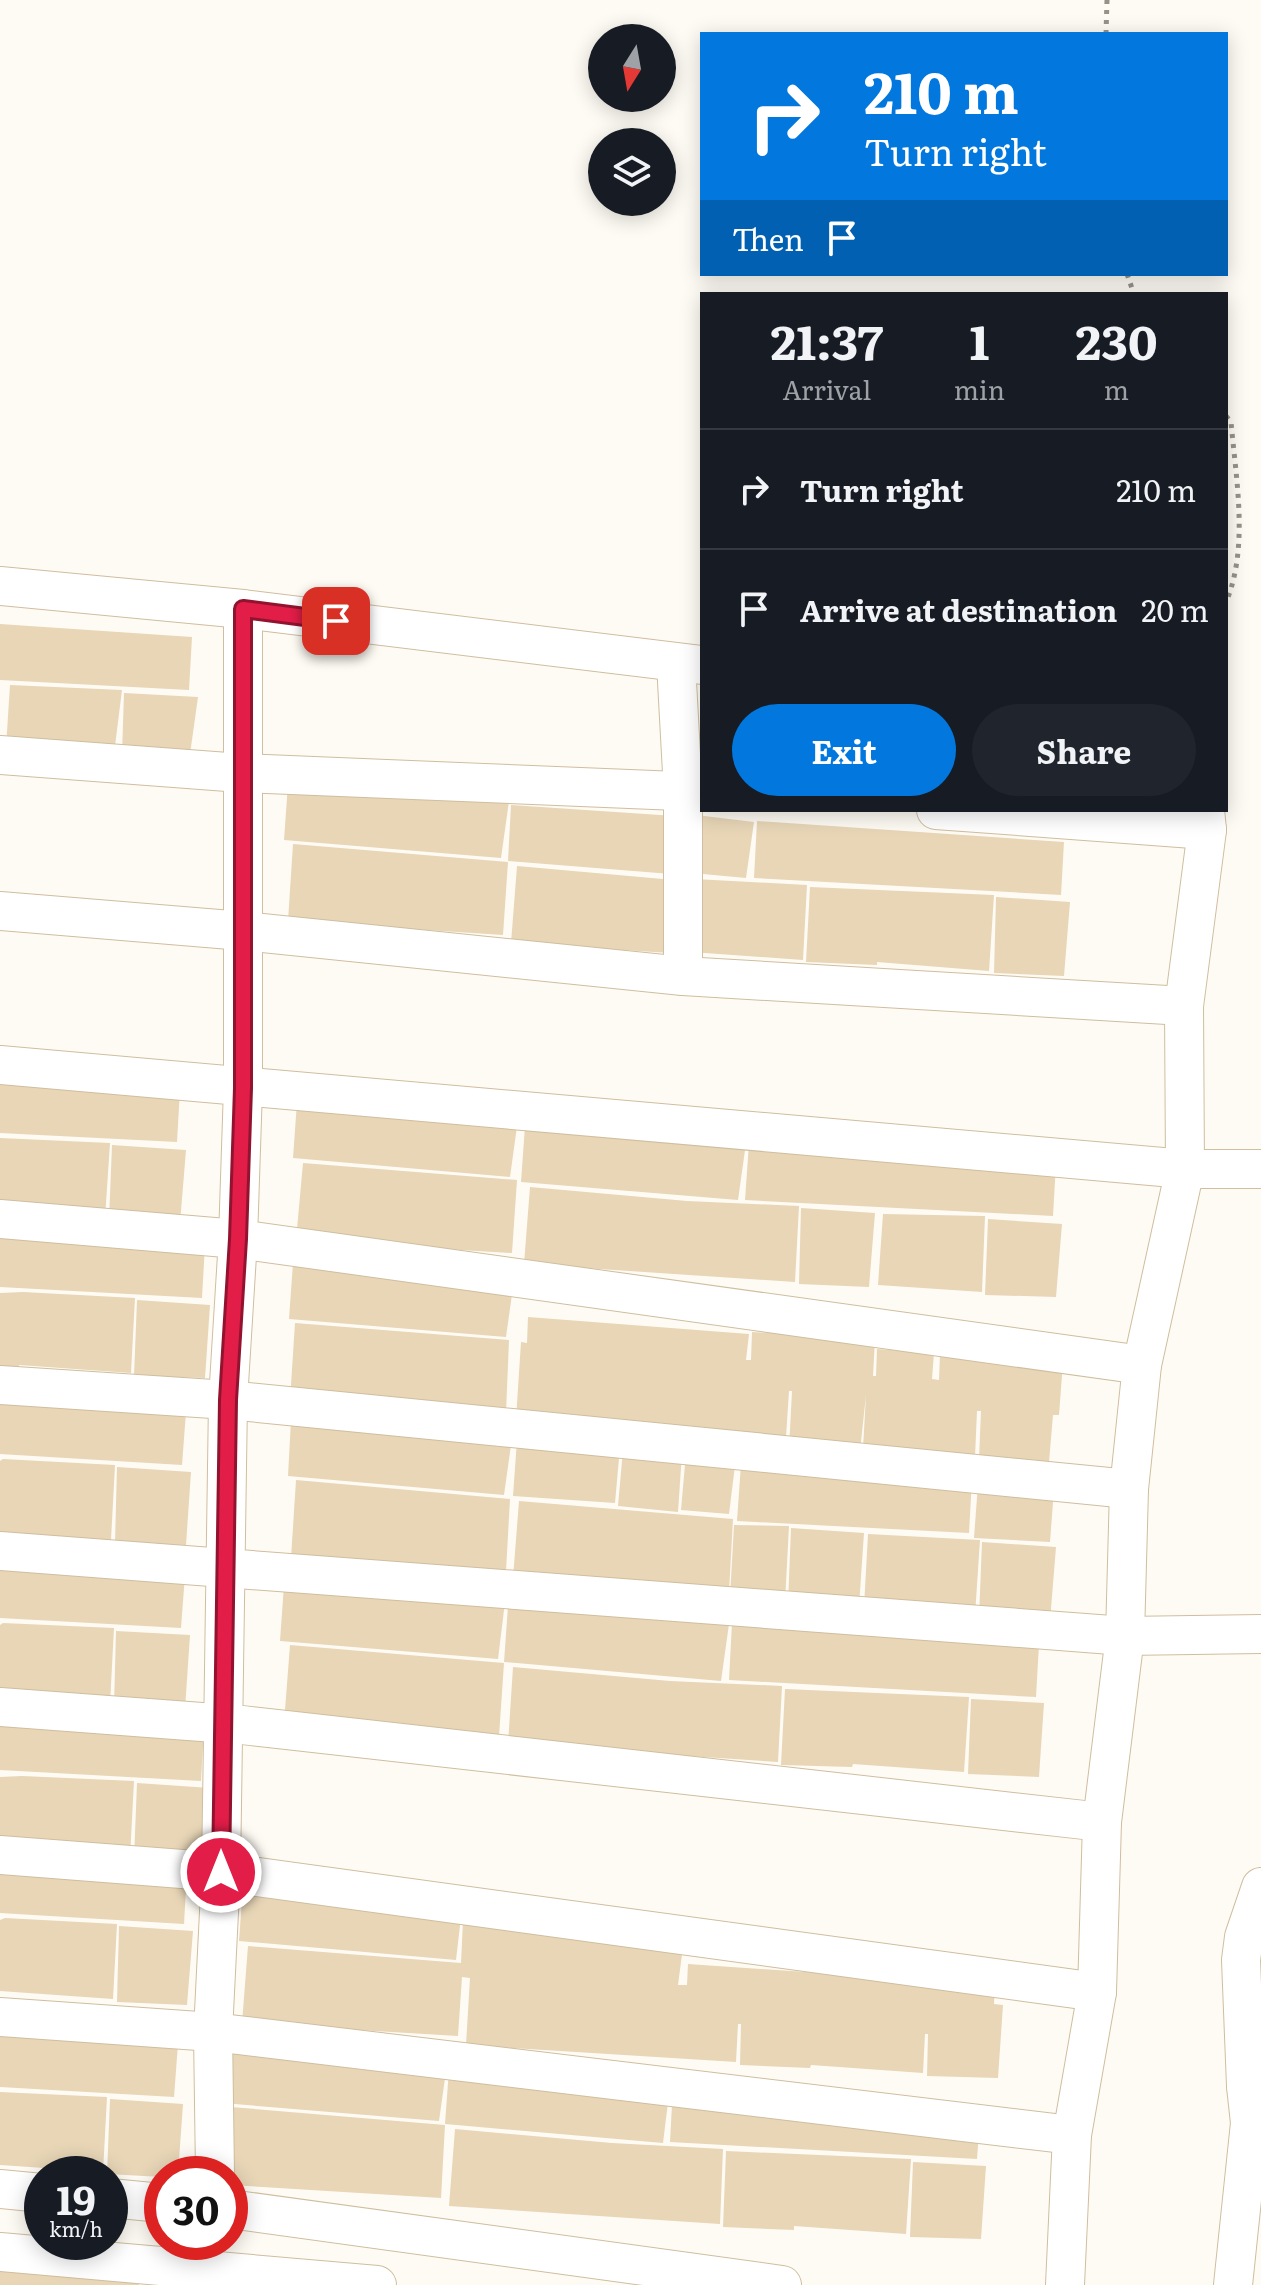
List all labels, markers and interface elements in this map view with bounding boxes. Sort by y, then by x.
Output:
north arrow [588,24,676,112]
map controls [588,24,676,216]
text: 210 m [864,48,1019,131]
icon: right [732,64,836,168]
text: Turn right [864,124,1047,177]
button: layers [588,128,676,216]
text: Then [732,216,804,260]
icon: arrive [820,216,864,260]
text: 21:37 [770,304,883,375]
text: 1 [969,304,989,375]
text: 230 [1075,304,1158,375]
text: Arrival [783,369,871,408]
text: min [954,369,1005,408]
text: m [1104,369,1129,408]
icon: right [732,467,776,511]
text: Turn right [800,467,964,511]
text: 210 m [1116,467,1196,511]
pin [302,587,370,655]
icon: arrive [732,587,776,631]
text: Arrive at destination [800,587,1117,631]
text: 20 m [1141,587,1209,631]
icon: arrive [314,599,358,643]
button: Exit [732,704,956,796]
button: Share [972,704,1196,796]
position arrow [179,1830,263,1914]
speed limit sign: 30 [144,2156,248,2260]
text: 19 [56,2168,96,2227]
text: km/h [49,2213,103,2243]

